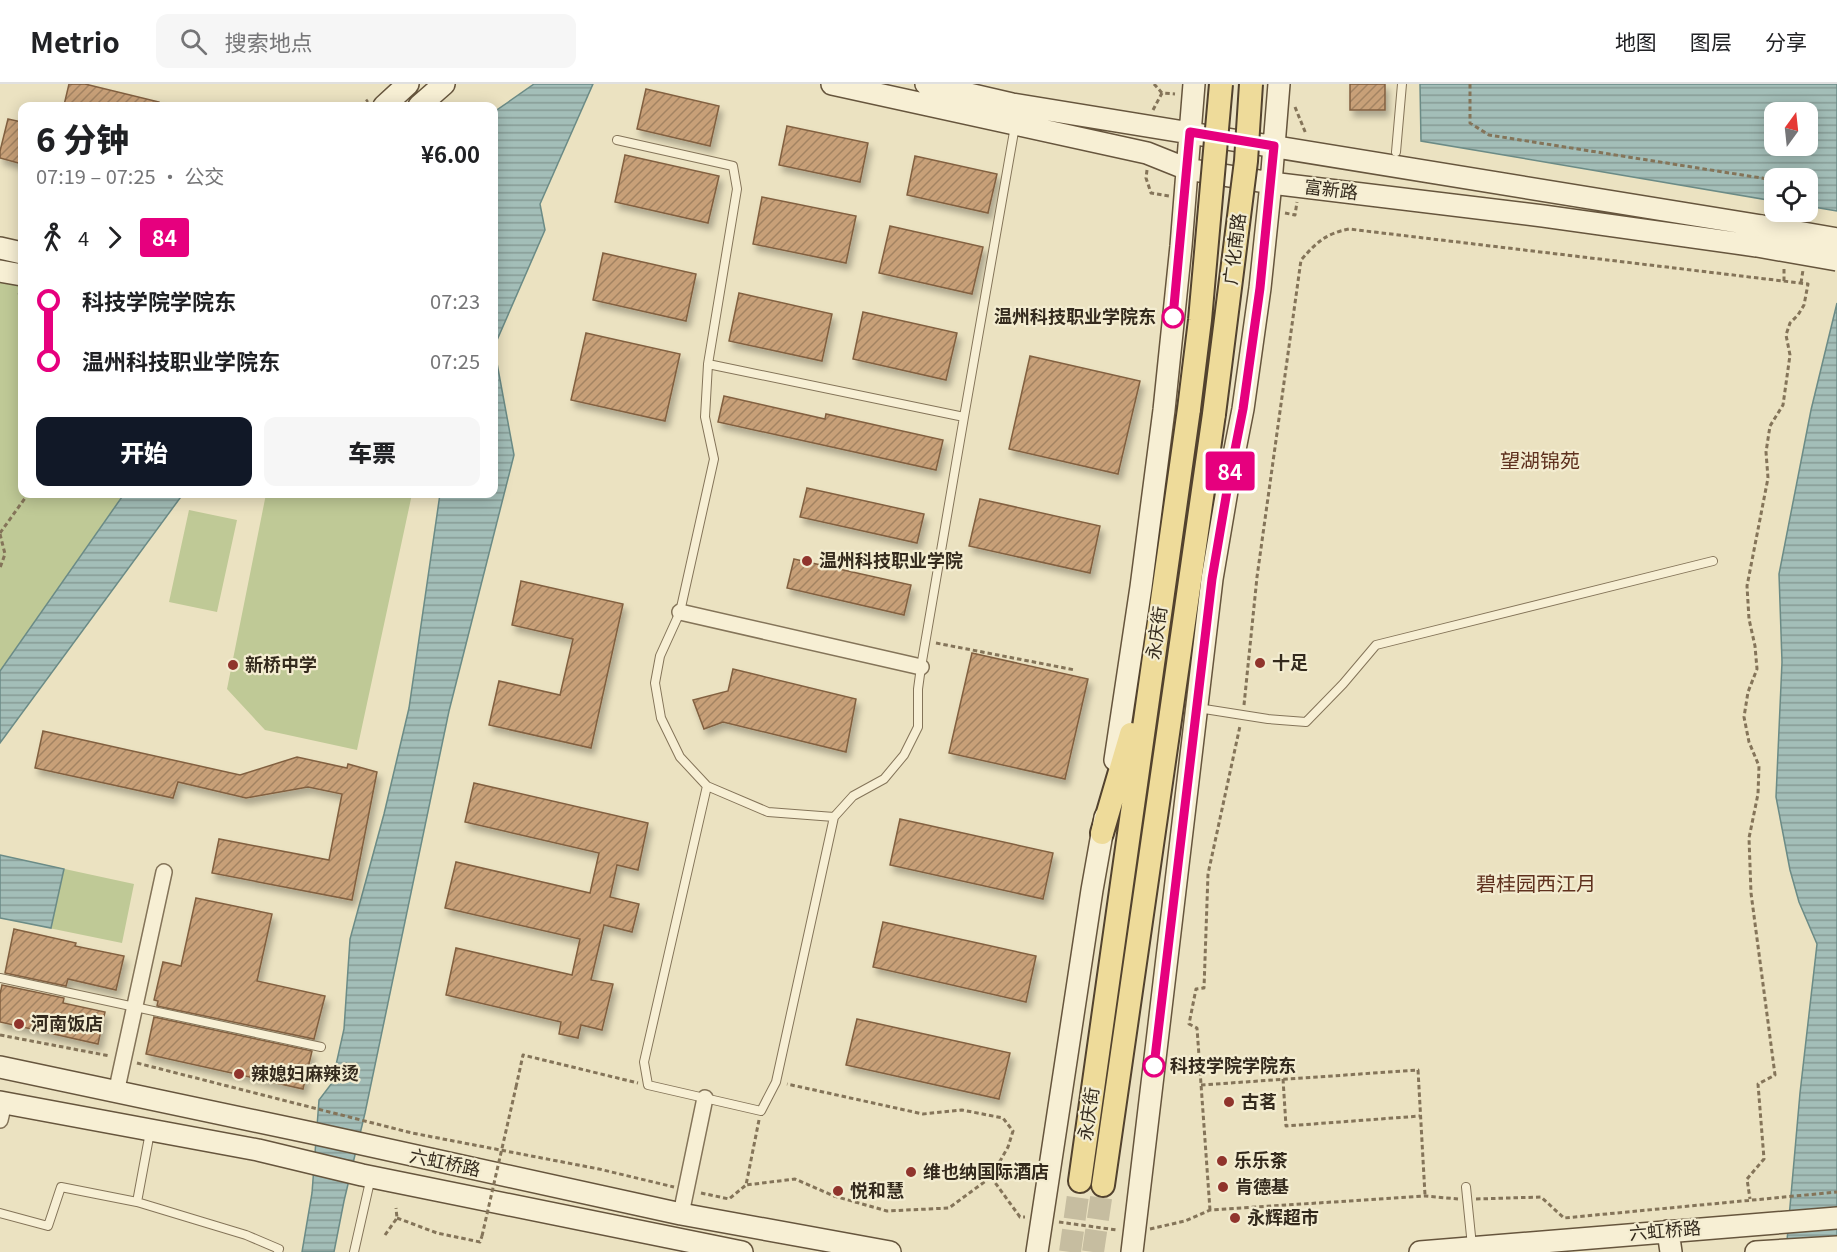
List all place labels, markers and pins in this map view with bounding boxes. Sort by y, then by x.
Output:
place label: 温州科技职业学院东 [994,302,1156,328]
marker: 温州科技职业学院东 [1162,306,1184,328]
place label: 温州科技职业学院 [819,546,963,572]
marker: 温州科技职业学院 [800,554,814,568]
place label: 十足 [1272,648,1308,674]
place label: 新桥中学 [245,650,317,676]
marker: 十足 [1253,656,1267,670]
marker: 新桥中学 [226,658,240,672]
place label: 河南饭店 [31,1009,103,1035]
marker: 河南饭店 [12,1017,26,1031]
place label: 科技学院学院东 [1170,1051,1296,1077]
marker: 科技学院学院东 [1143,1055,1165,1077]
place label: 辣媳妇麻辣烫 [251,1059,359,1085]
marker: 辣媳妇麻辣烫 [232,1067,246,1081]
place label: 古茗 [1241,1087,1277,1113]
marker: 古茗 [1222,1095,1236,1109]
place label: 乐乐茶 [1234,1146,1288,1172]
marker: 乐乐茶 [1215,1154,1229,1168]
place label: 维也纳国际酒店 [923,1157,1049,1183]
marker: 维也纳国际酒店 [904,1165,918,1179]
place label: 肯德基 [1235,1172,1289,1198]
place label: 悦和慧 [850,1176,904,1202]
marker: 肯德基 [1216,1180,1230,1194]
marker: 悦和慧 [831,1184,845,1198]
place label: 永辉超市 [1247,1203,1319,1229]
marker: 永辉超市 [1228,1211,1242,1225]

